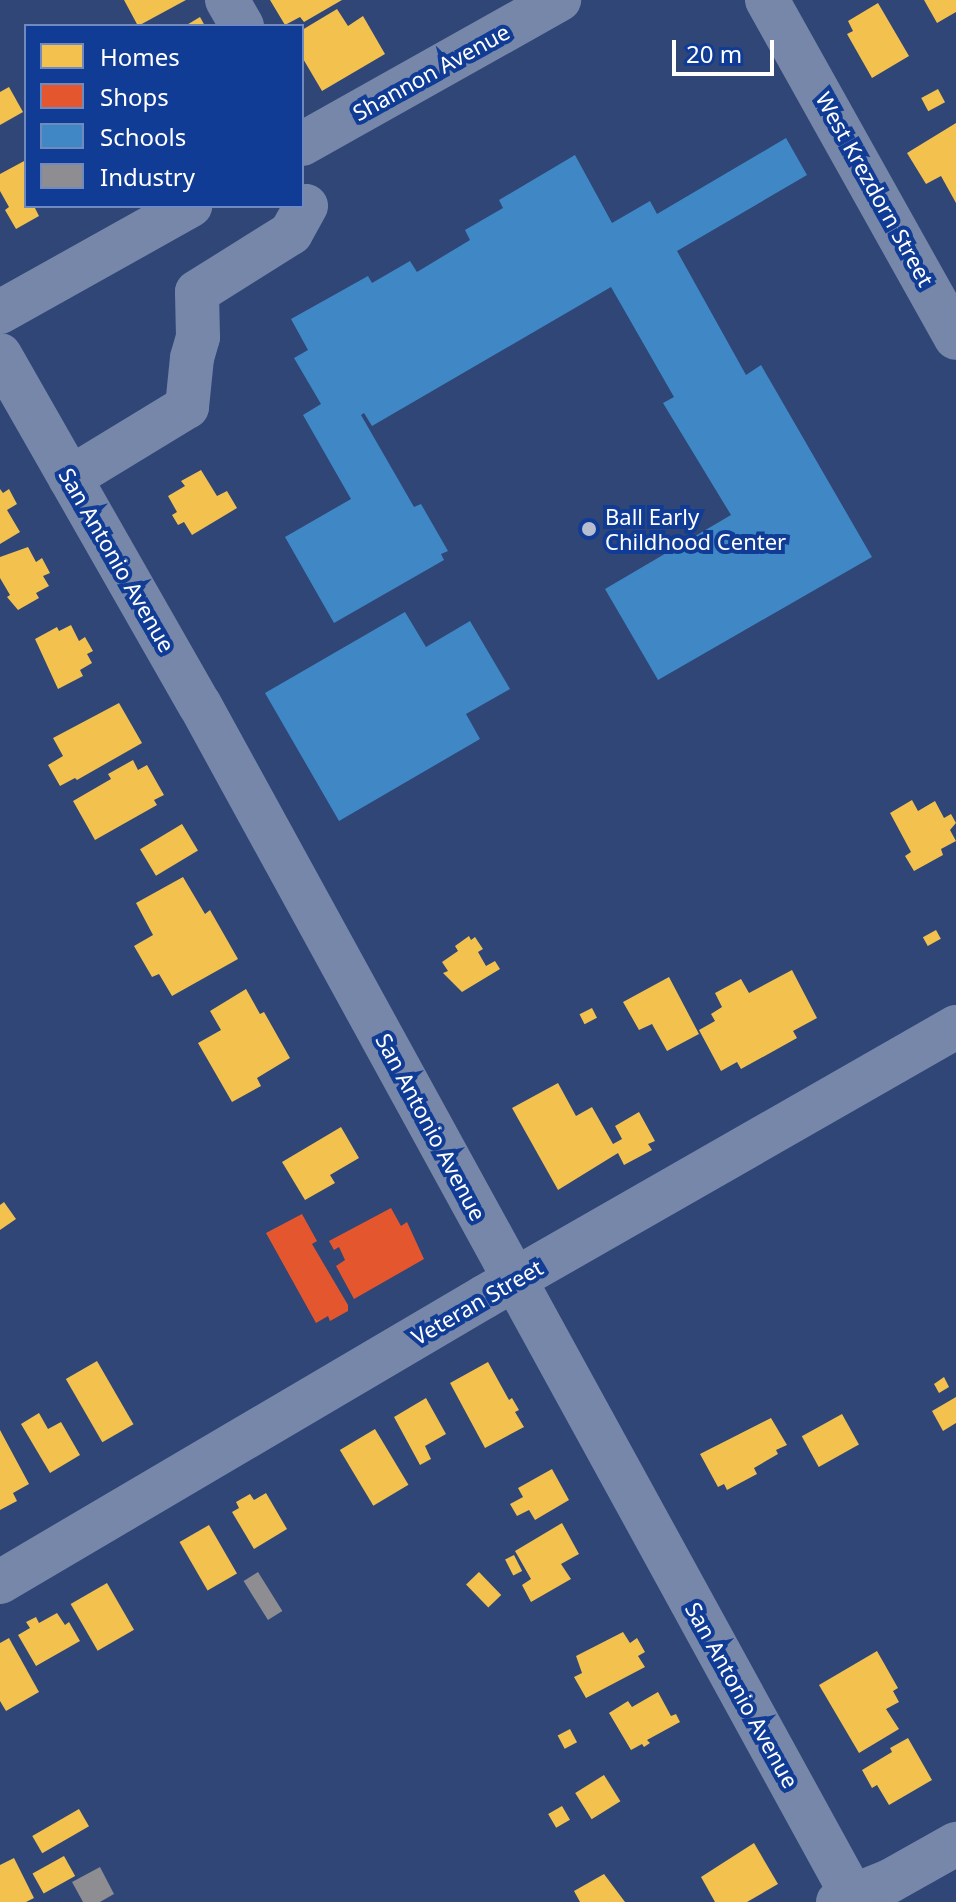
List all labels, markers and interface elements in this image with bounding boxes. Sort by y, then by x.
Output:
street label: Shannon Avenue [348,18,514,126]
legend [24,24,304,208]
scale bar [676,24,778,74]
text: 20 m [686,37,742,70]
text: Homes [100,40,180,73]
text: Shops [100,80,169,113]
street label: West Krezdorn Street [811,87,939,291]
text: Schools [100,120,186,153]
text: Industry [100,160,195,193]
street label: San Antonio Avenue [54,463,180,657]
place label: Ball Early Childhood Center [605,503,786,554]
marker: Ball Early Childhood Center [580,520,598,538]
street label: San Antonio Avenue [370,1029,492,1225]
street label: Veteran Street [407,1254,547,1350]
street label: San Antonio Avenue [680,1598,804,1792]

